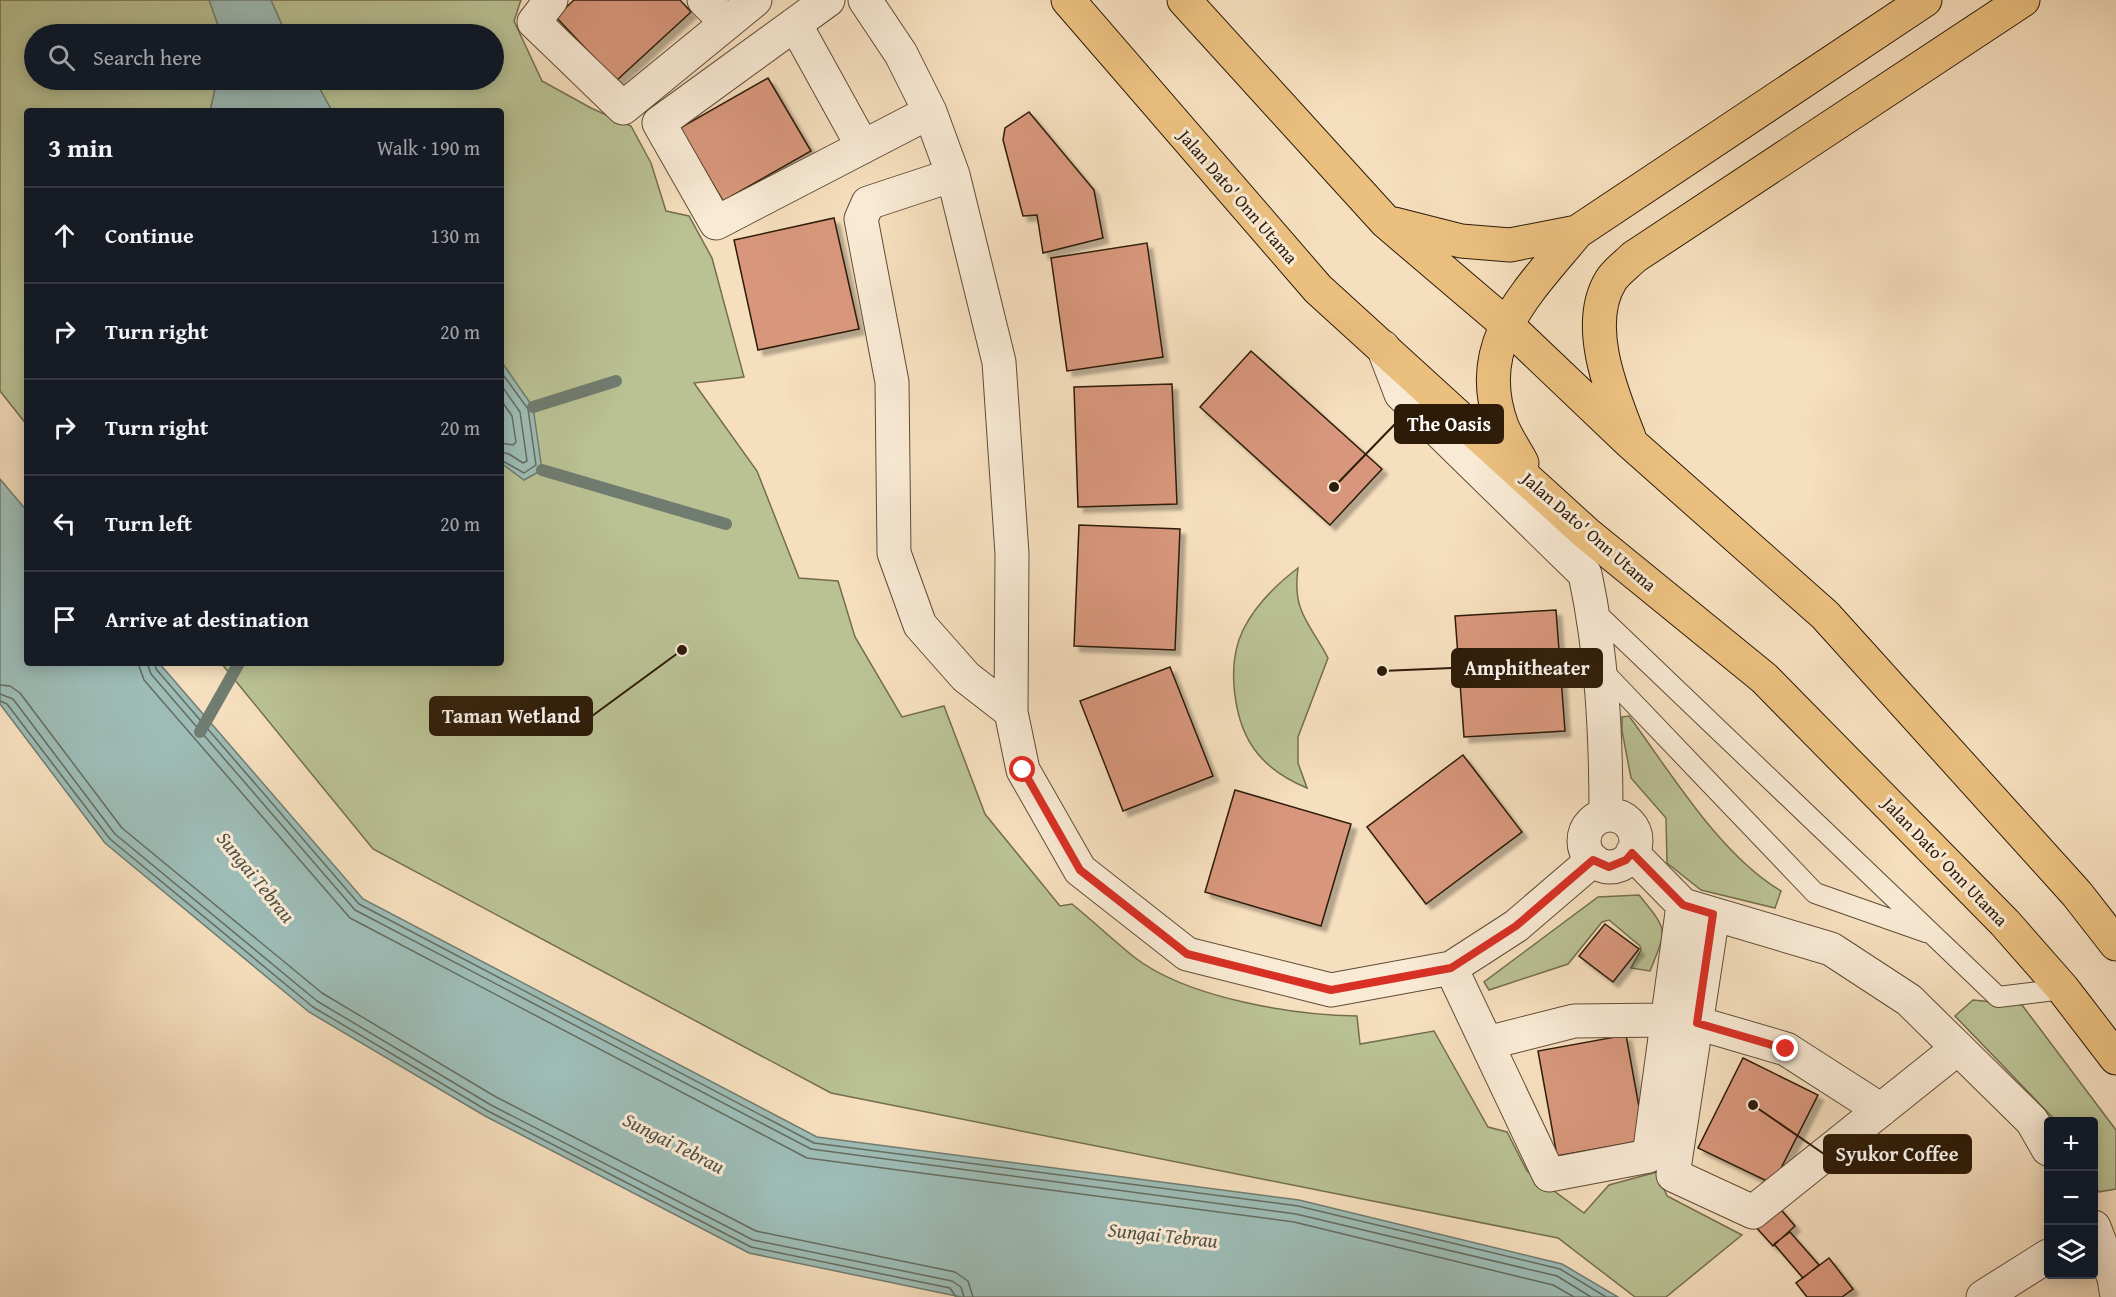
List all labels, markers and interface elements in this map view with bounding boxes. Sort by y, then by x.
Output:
search box [24,24,504,90]
icon: search [45,41,78,74]
text: Search here [93,41,202,73]
street label: Jalan Dato' Onn Utama [1171,122,1305,270]
text: 3 min [48,128,113,167]
text: Walk · 190 m [377,133,480,162]
icon: ahead [48,219,81,252]
text: Continue [105,219,194,251]
text: 130 m [430,221,480,250]
icon: right [48,315,81,348]
text: Turn right [105,315,208,347]
text: 20 m [440,317,480,346]
callout: The Oasis [1395,405,1503,443]
text: The Oasis [1407,409,1491,438]
icon: right [48,411,81,444]
text: Turn right [105,411,208,443]
text: 20 m [440,413,480,442]
street label: Jalan Dato' Onn Utama [1515,464,1663,598]
icon: left [48,507,81,540]
text: Turn left [105,507,192,539]
text: 20 m [440,509,480,538]
icon: arrive [48,603,81,636]
text: Arrive at destination [105,603,309,635]
callout: Amphitheater [1452,649,1602,687]
text: Amphitheater [1464,653,1590,682]
callout: Taman Wetland [430,697,592,735]
text: Taman Wetland [442,701,581,730]
route start [1009,756,1035,782]
street label: Jalan Dato' Onn Utama [1875,790,2015,933]
water label: Sungai Tebrau [210,825,302,929]
route end [1772,1035,1798,1061]
water label: Sungai Tebrau [618,1105,730,1181]
map controls [2044,1117,2098,1279]
button: + [2044,1117,2098,1171]
callout: Syukor Coffee [1824,1135,1971,1173]
text: Syukor Coffee [1836,1139,1959,1168]
button: − [2044,1171,2098,1225]
water label: Sungai Tebrau [1107,1214,1220,1255]
button: layers [2044,1225,2098,1279]

